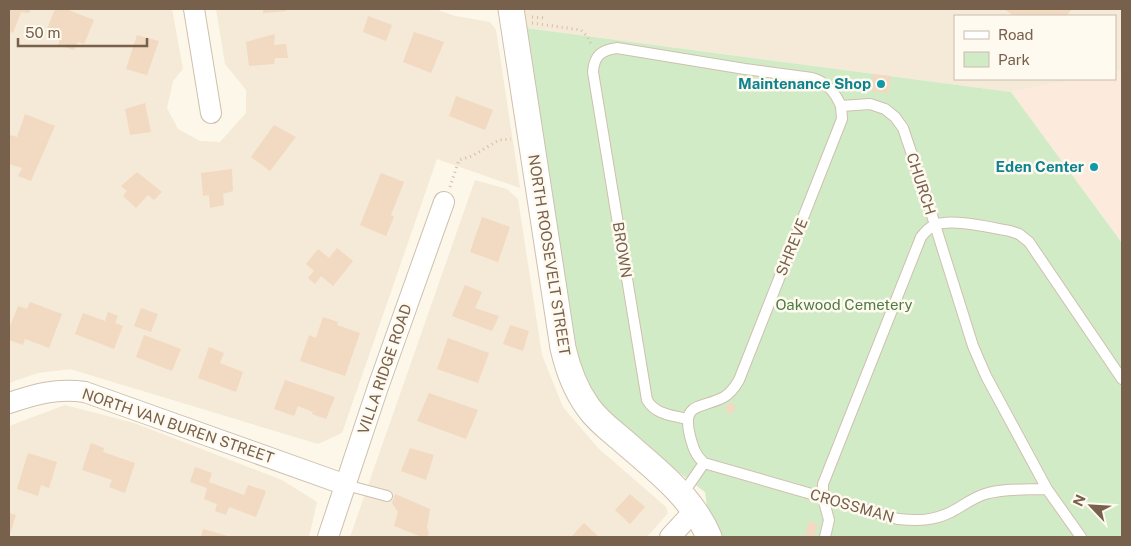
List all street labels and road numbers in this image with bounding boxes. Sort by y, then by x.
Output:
street label: CHURCH [903,151,939,217]
street label: NORTH ROOSEVELT STREET [525,153,574,357]
street label: SHREVE [772,216,811,278]
street label: BROWN [610,221,635,279]
street label: VILLA RIDGE ROAD [354,302,415,436]
street label: NORTH VAN BUREN STREET [80,385,276,466]
street label: CROSSMAN [808,485,896,526]

